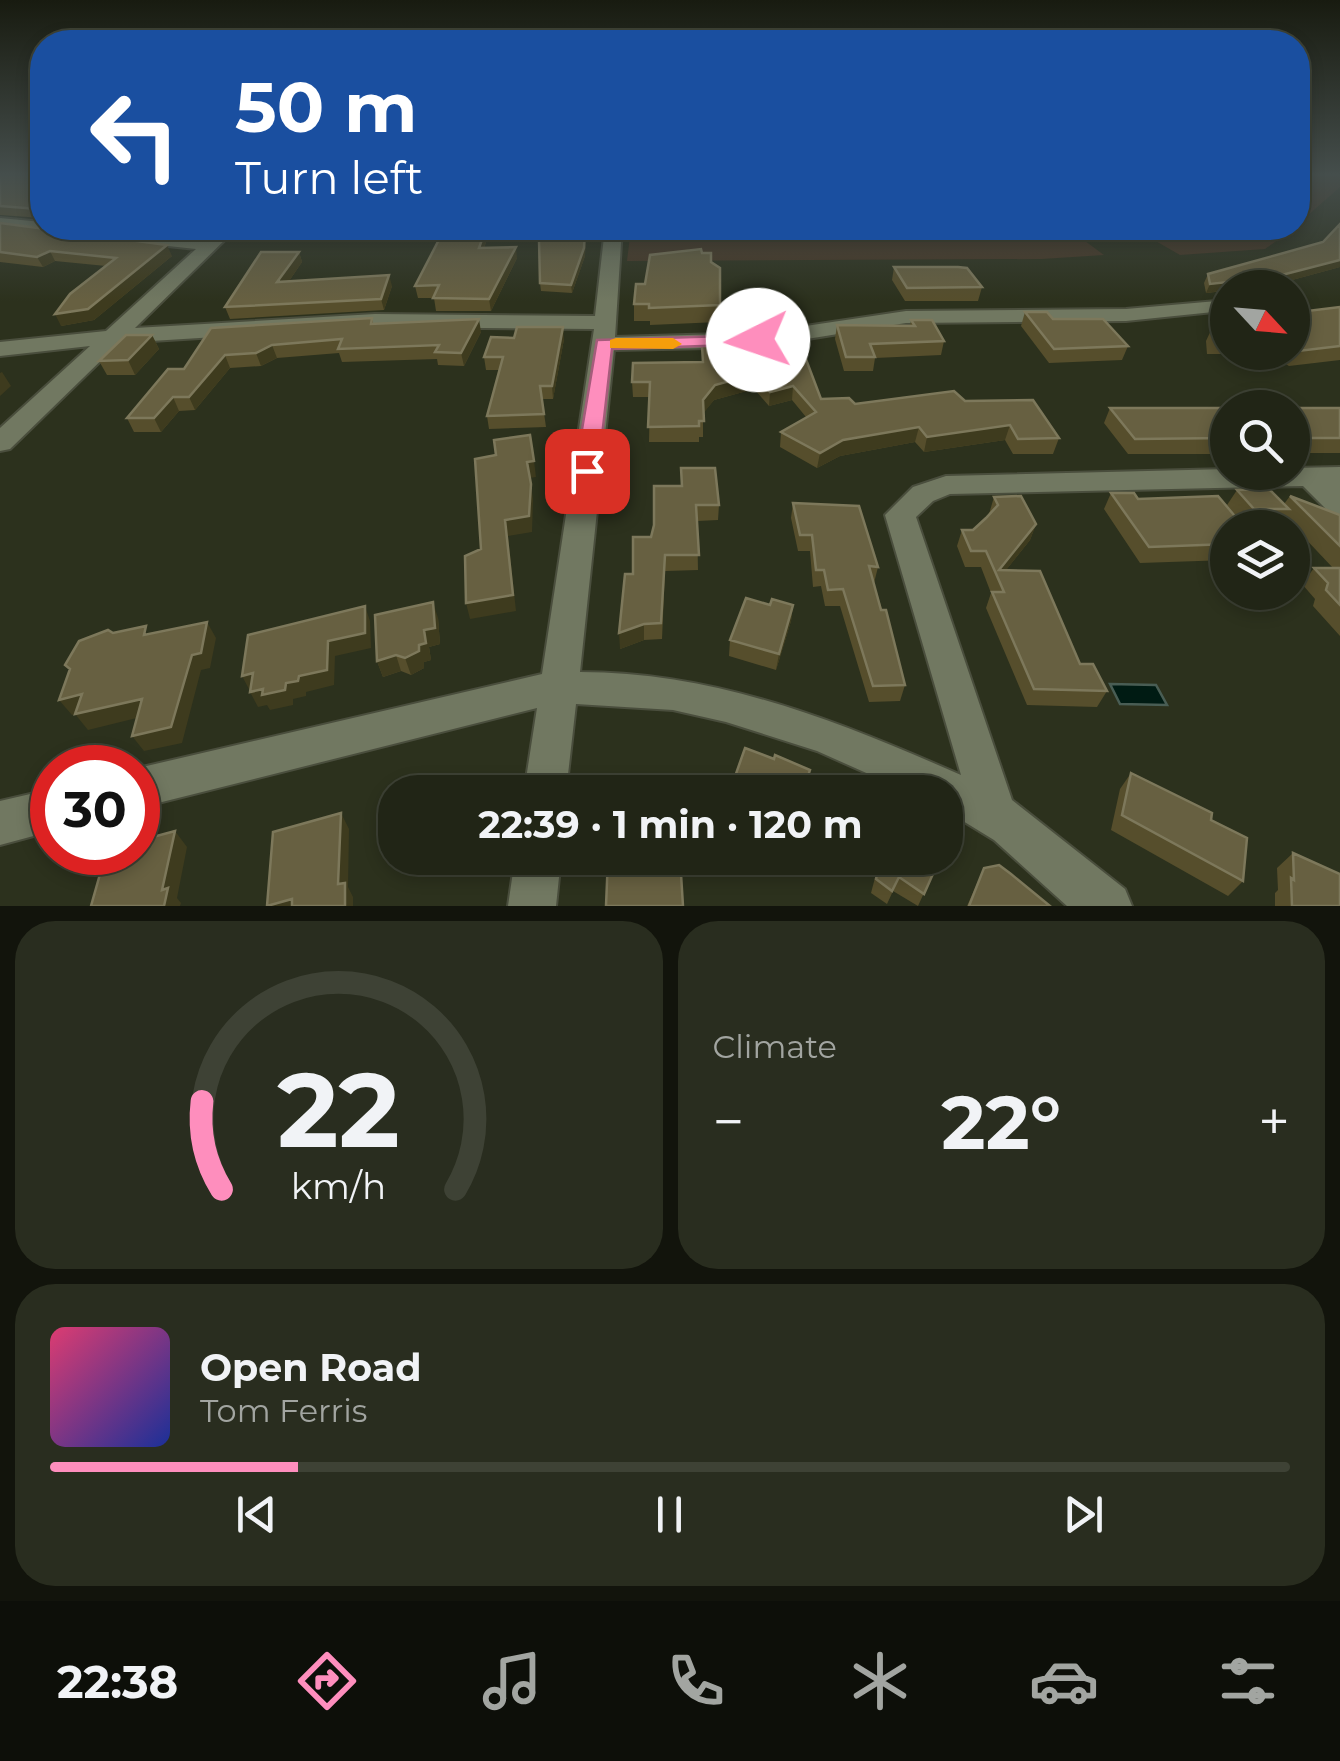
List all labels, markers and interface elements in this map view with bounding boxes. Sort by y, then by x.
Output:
text: 50 m [235,64,417,150]
icon: left [70,70,200,200]
text: Turn left [235,150,423,205]
north arrow [1210,270,1310,370]
map controls [1210,270,1310,610]
position arrow [706,288,810,392]
button: search [1210,390,1310,490]
pin [545,429,630,514]
icon: arrive [560,444,615,499]
button: layers [1210,510,1310,610]
speed limit sign: 30 [30,745,160,875]
text: 22:39 · 1 min · 120 m [478,801,863,848]
text: Climate [713,1027,837,1066]
text: 22 [277,1046,400,1173]
text: 22° [941,1076,1061,1168]
text: − [713,1088,744,1155]
text: + [1258,1088,1290,1155]
text: km/h [291,1164,386,1208]
text: Open Road [200,1344,422,1391]
text: Tom Ferris [200,1391,367,1430]
icon: previous [229,1487,284,1542]
icon: pause [642,1487,697,1542]
icon: next [1056,1487,1111,1542]
icon: directions [292,1646,362,1716]
icon: music [477,1646,547,1716]
icon: phone [661,1646,731,1716]
icon: climate [845,1646,915,1716]
icon: car [1029,1646,1099,1716]
icon: filters [1213,1646,1283,1716]
text: 22:38 [57,1654,178,1709]

